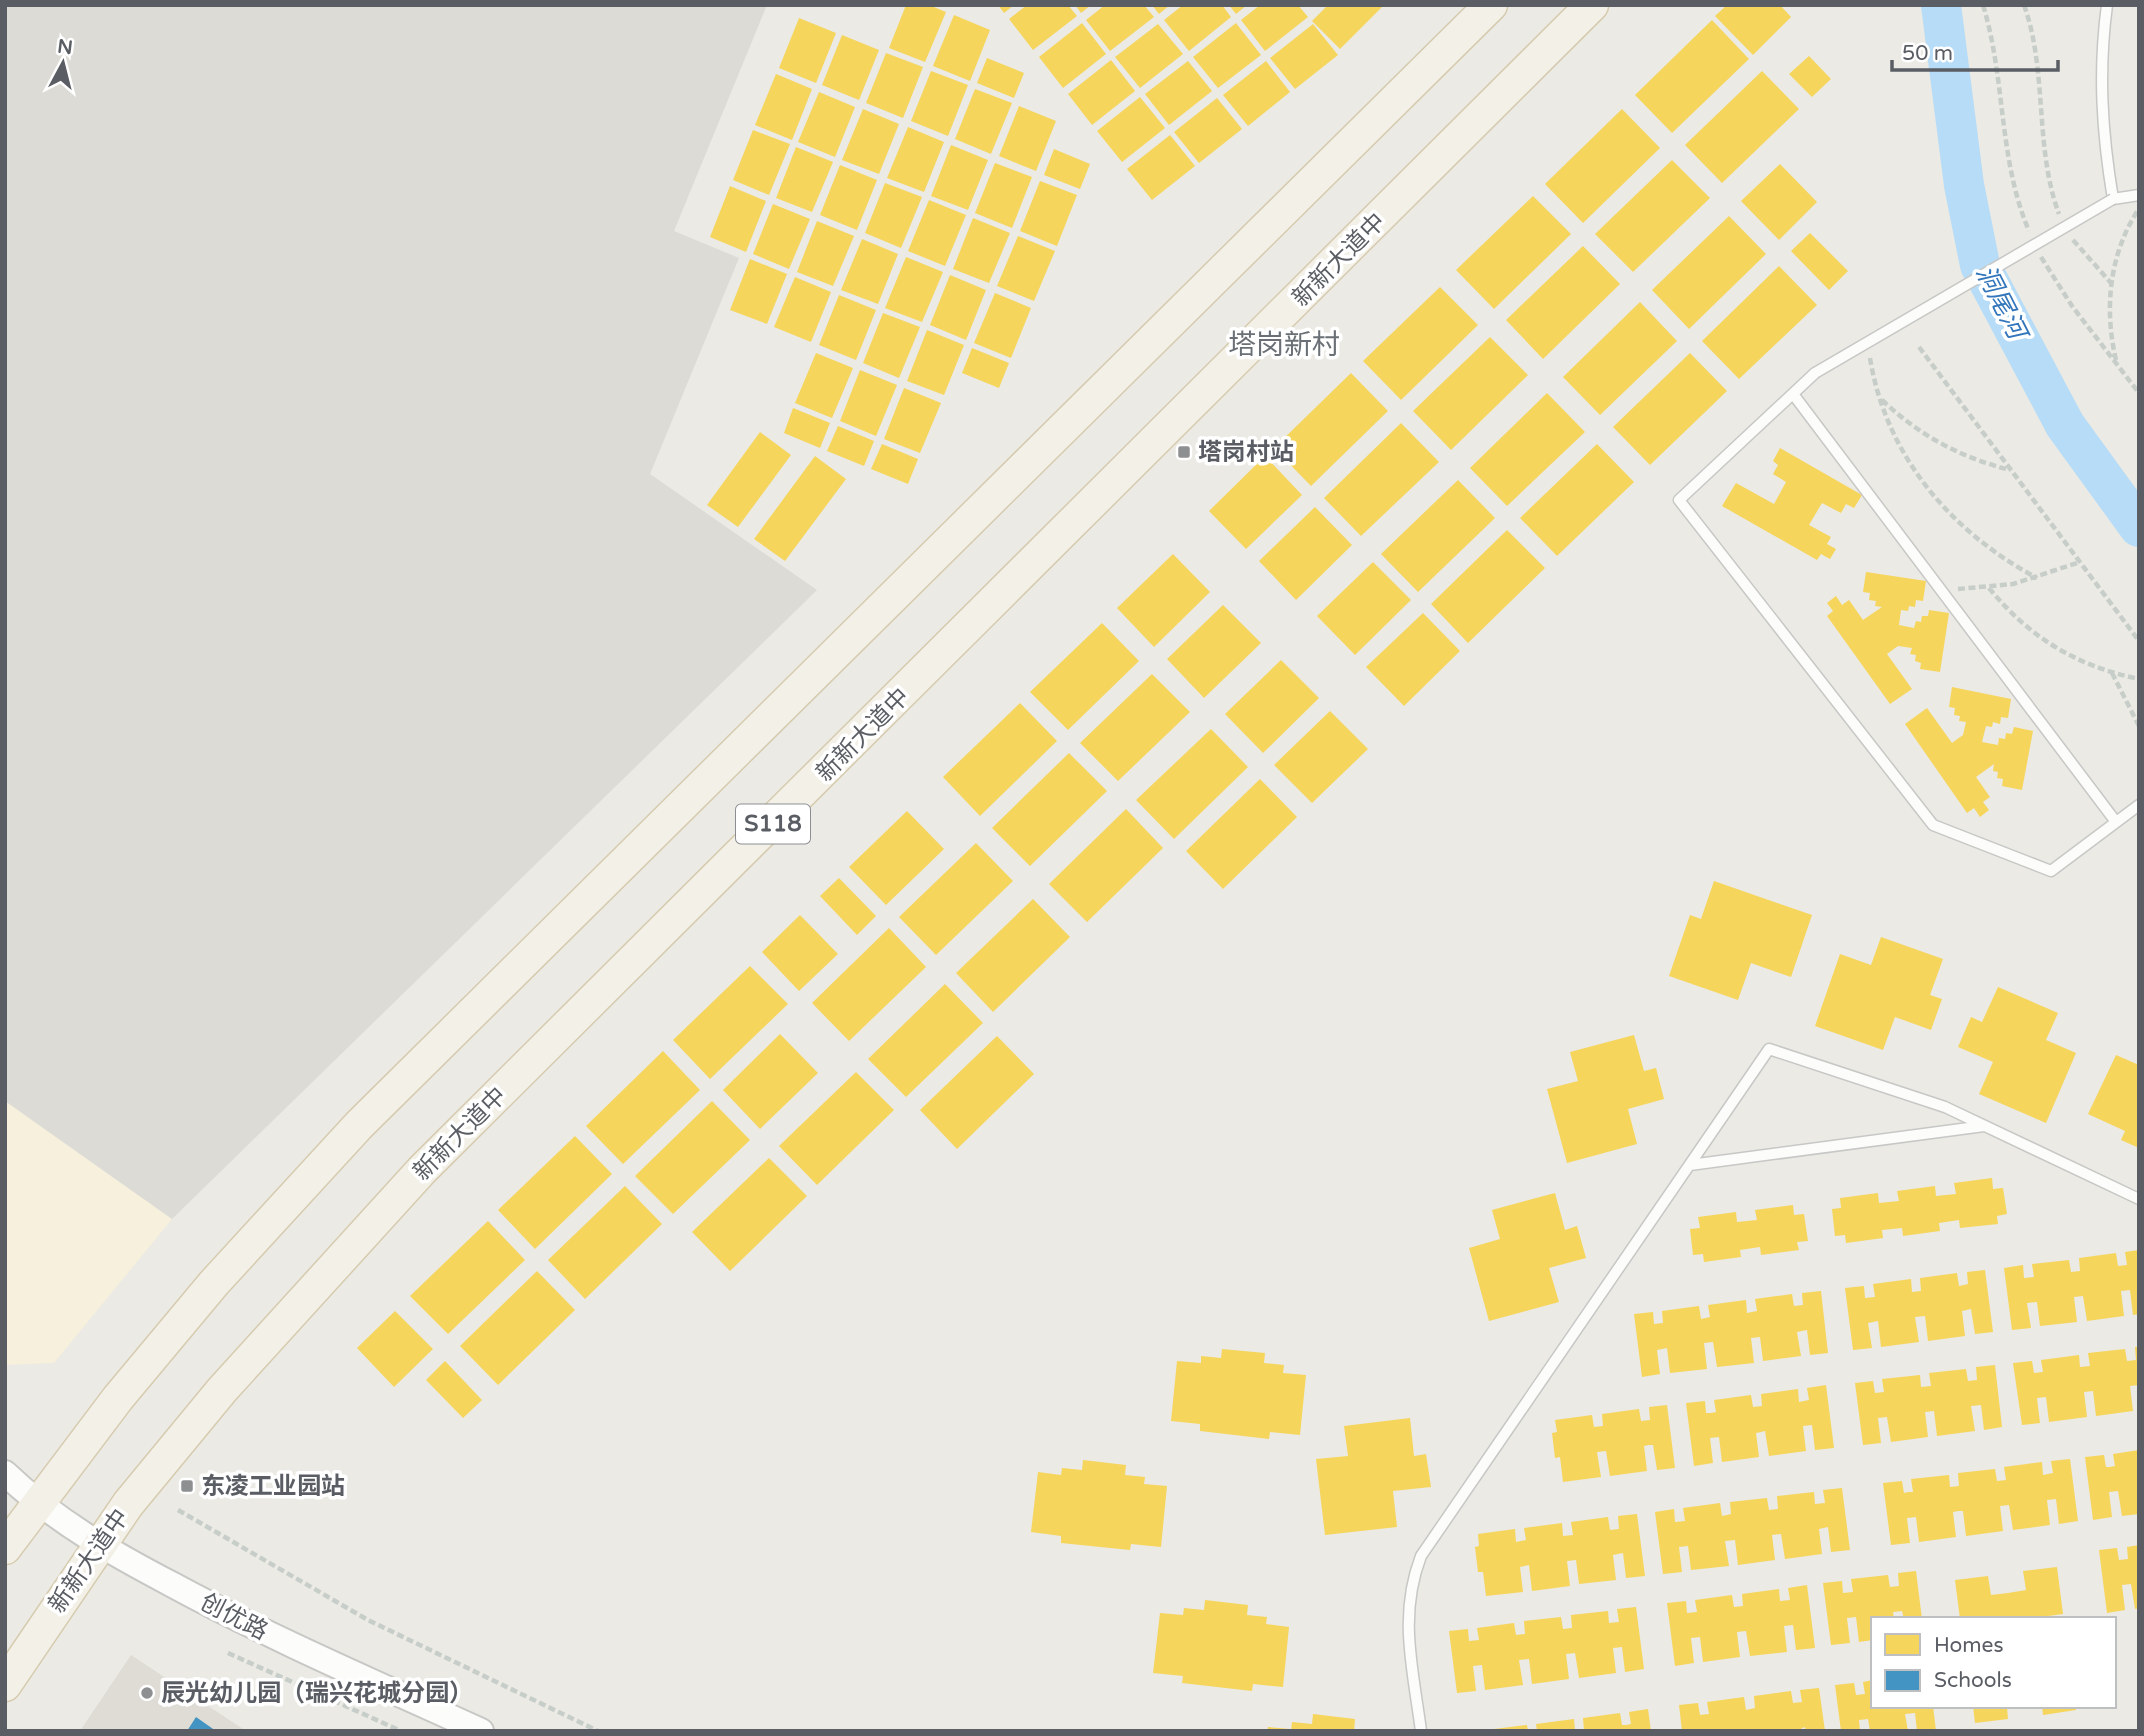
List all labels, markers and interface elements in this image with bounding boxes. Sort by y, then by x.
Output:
north arrow [28,28,98,98]
scale bar [1892,28,2058,72]
text: N [56,35,74,59]
text: 50 m [1902,41,1953,66]
street label: 新新大道中 [1286,207,1392,313]
water label: 洞尾河 [1969,260,2035,348]
district label: 塔岗新村 [1228,328,1340,362]
place label: 塔岗村站 [1198,438,1294,467]
marker: 塔岗村站 [1176,444,1192,460]
street label: 新新大道中 [810,682,916,788]
road number: S118 [736,804,810,844]
street label: 新新大道中 [407,1081,513,1187]
place label: 东凌工业园站 [201,1472,345,1501]
marker: 东凌工业园站 [179,1478,195,1494]
street label: 新新大道中 [43,1504,135,1618]
street label: 创优路 [195,1588,273,1646]
legend [1871,1617,2116,1708]
text: Homes [1934,1633,2004,1658]
text: Schools [1934,1668,2012,1693]
place label: 辰光幼儿园（瑞兴花城分园） [161,1679,473,1708]
marker: 辰光幼儿园（瑞兴花城分园） [139,1685,155,1701]

